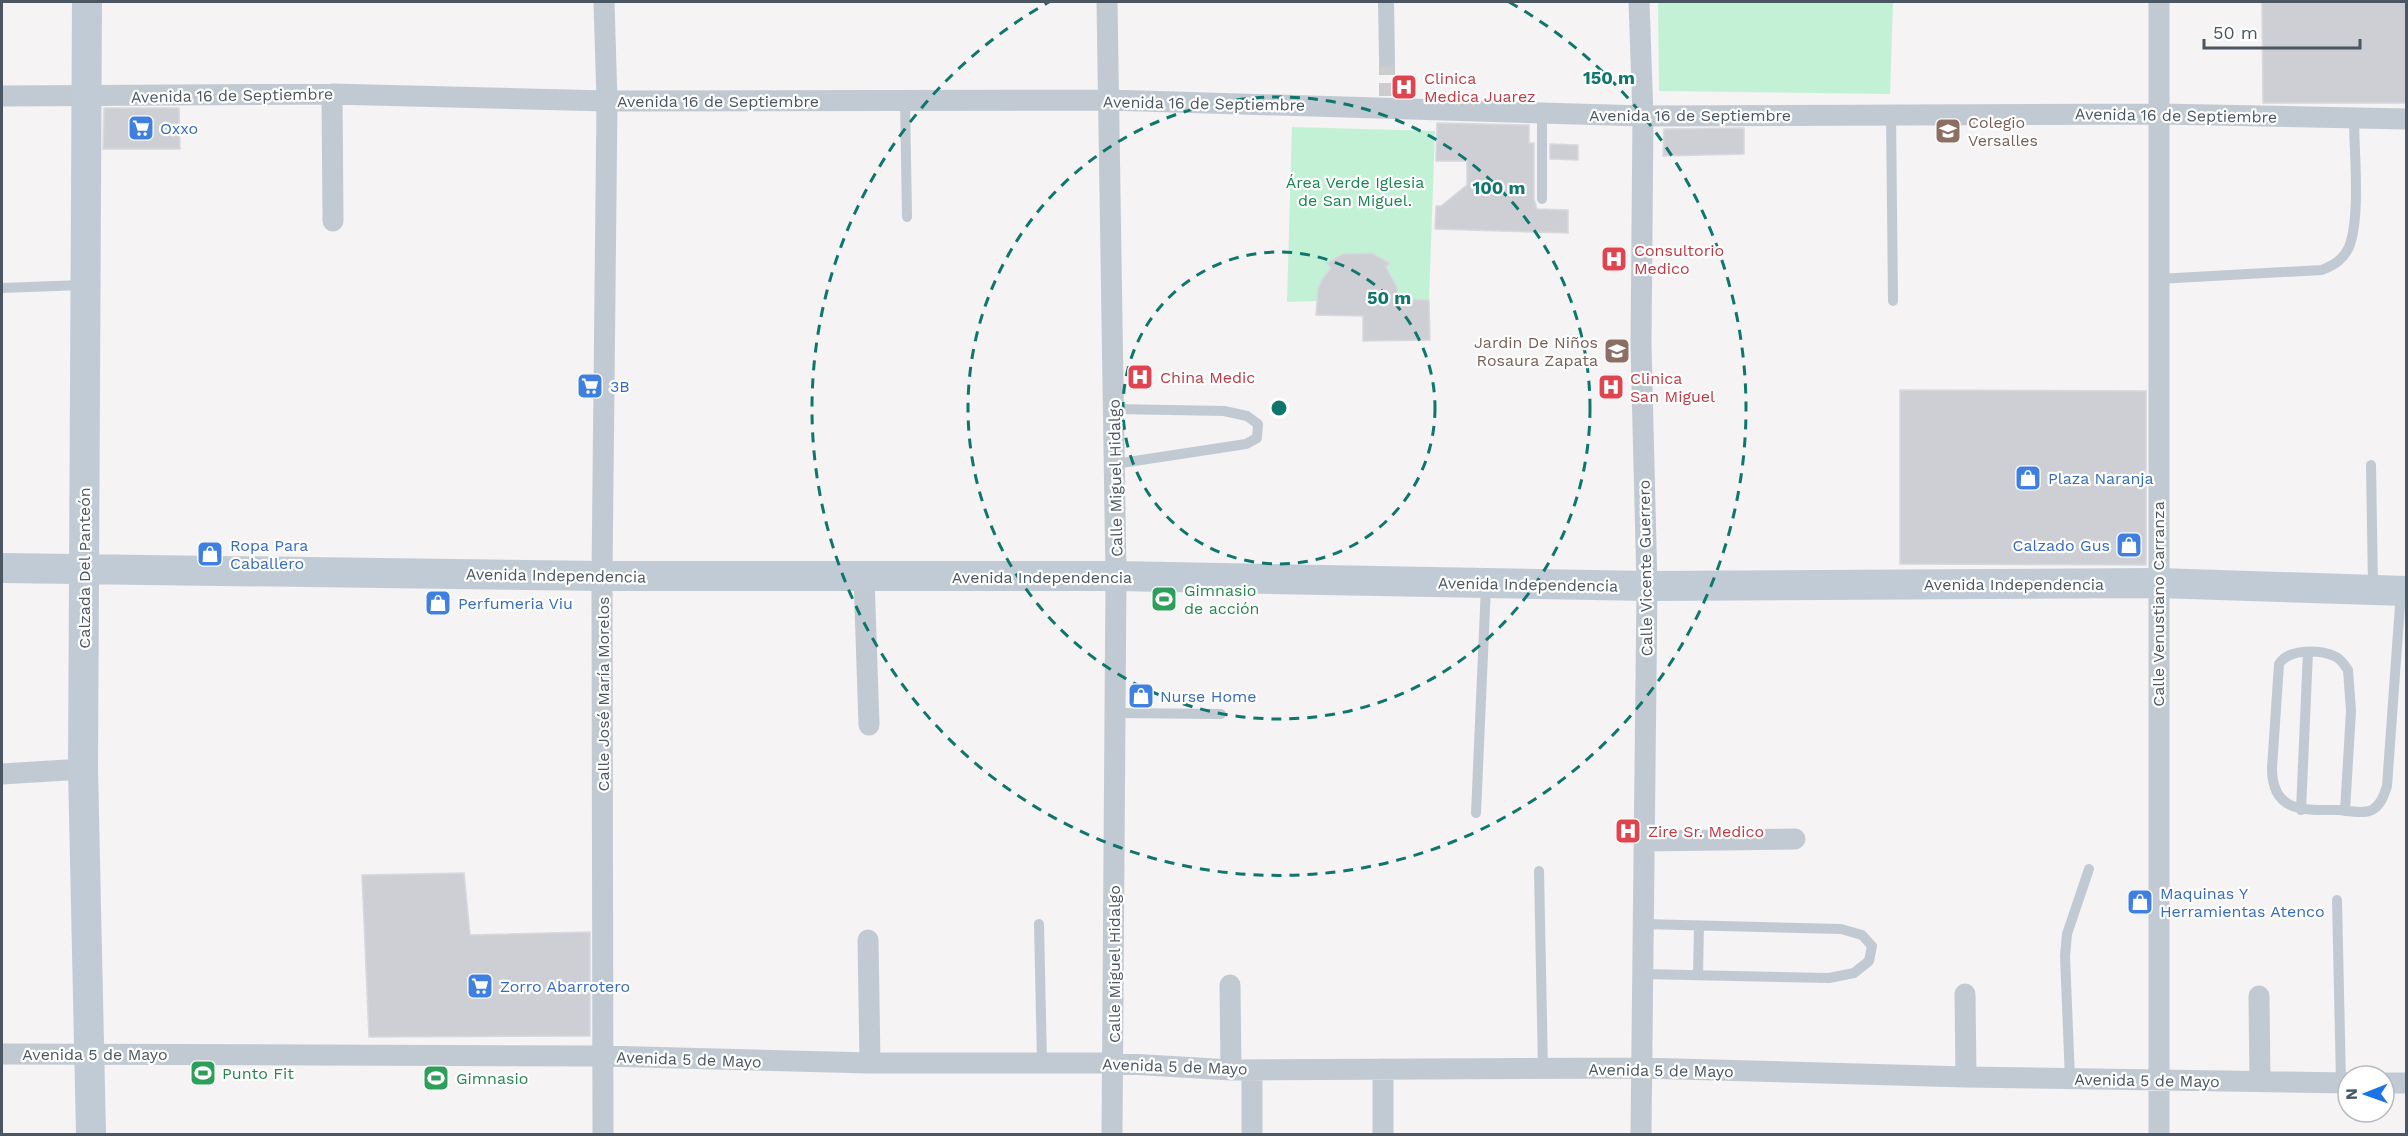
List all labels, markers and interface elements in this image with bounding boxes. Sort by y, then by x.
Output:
scale bar [2204,12,2360,50]
text: 50 m [2213,22,2258,43]
text: 150 m [1583,67,1635,88]
place label: Clinica Medica Juarez [1424,69,1536,106]
hospital icon: Clinica Medica Juarez [1389,72,1419,102]
street label: Avenida 16 de Septiembre [131,84,333,107]
street label: Avenida 16 de Septiembre [617,92,819,111]
street label: Avenida 16 de Septiembre [1103,92,1305,115]
street label: Avenida 16 de Septiembre [2075,104,2277,127]
street label: Avenida 16 de Septiembre [1589,106,1791,125]
supermarket icon: Oxxo [126,113,156,143]
place label: Colegio Versalles [1968,113,2038,150]
school or university icon: Colegio Versalles [1933,116,1963,146]
place label: Oxxo [160,119,198,138]
park label: Área Verde Iglesia de San Miguel. [1286,173,1424,210]
text: 100 m [1472,177,1526,198]
place label: Consultorio Medico [1634,241,1724,278]
hospital icon: Consultorio Medico [1599,244,1629,274]
text: 50 m [1367,287,1411,308]
place label: Jardin De Niños Rosaura Zapata [1474,333,1598,370]
school or university icon: Jardin De Niños Rosaura Zapata [1602,336,1632,366]
hospital icon: China Medic [1125,362,1155,392]
place label: China Medic [1160,368,1255,387]
place label: Clinica San Miguel [1630,369,1715,406]
supermarket icon: 3B [575,371,605,401]
hospital icon: Clinica San Miguel [1596,372,1626,402]
place label: 3B [610,377,630,396]
centre of rings [1269,398,1289,418]
street label: Calle Miguel Hidalgo [1105,399,1126,557]
shop icon: Plaza Naranja [2013,463,2043,493]
place label: Plaza Naranja [2048,469,2154,488]
street label: Calle Vicente Guerrero [1634,480,1657,656]
street label: Calzada Del Panteón [75,487,94,649]
street label: Calle Venustiano Carranza [2149,501,2168,707]
shop icon: Calzado Gus [2114,530,2144,560]
place label: Ropa Para Caballero [230,536,308,573]
place label: Calzado Gus [2012,536,2110,555]
shop icon: Ropa Para Caballero [195,539,225,569]
street label: Avenida Independencia [466,564,646,587]
street label: Avenida Independencia [952,568,1132,587]
street label: Avenida Independencia [1438,573,1618,596]
street label: Avenida Independencia [1924,575,2104,594]
place label: Gimnasio de acción [1184,581,1259,618]
sports icon: Gimnasio de acción [1149,584,1179,614]
shop icon: Perfumeria Viu [423,588,453,618]
place label: Perfumeria Viu [458,594,573,613]
street label: Calle José María Morelos [594,597,613,791]
shop icon: Nurse Home [1126,681,1156,711]
place label: Nurse Home [1160,687,1257,706]
hospital icon: Zire Sr. Medico [1613,816,1643,846]
place label: Zire Sr. Medico [1648,822,1764,841]
place label: Maquinas Y Herramientas Atenco [2160,884,2325,921]
street label: Calle Miguel Hidalgo [1105,885,1124,1043]
shop icon: Maquinas Y Herramientas Atenco [2125,887,2155,917]
supermarket icon: Zorro Abarrotero [465,971,495,1001]
place label: Zorro Abarrotero [500,977,630,996]
street label: Avenida 5 de Mayo [22,1045,168,1064]
street label: Avenida 5 de Mayo [616,1047,762,1072]
street label: Avenida 5 de Mayo [1102,1054,1248,1079]
sports icon: Punto Fit [188,1058,218,1088]
street label: Avenida 5 de Mayo [1588,1060,1734,1081]
sports icon: Gimnasio [421,1063,451,1093]
place label: Punto Fit [222,1064,294,1083]
north arrow [2336,1064,2396,1124]
place label: Gimnasio [456,1069,528,1088]
street label: Avenida 5 de Mayo [2074,1070,2220,1091]
text: N [2342,1088,2361,1100]

